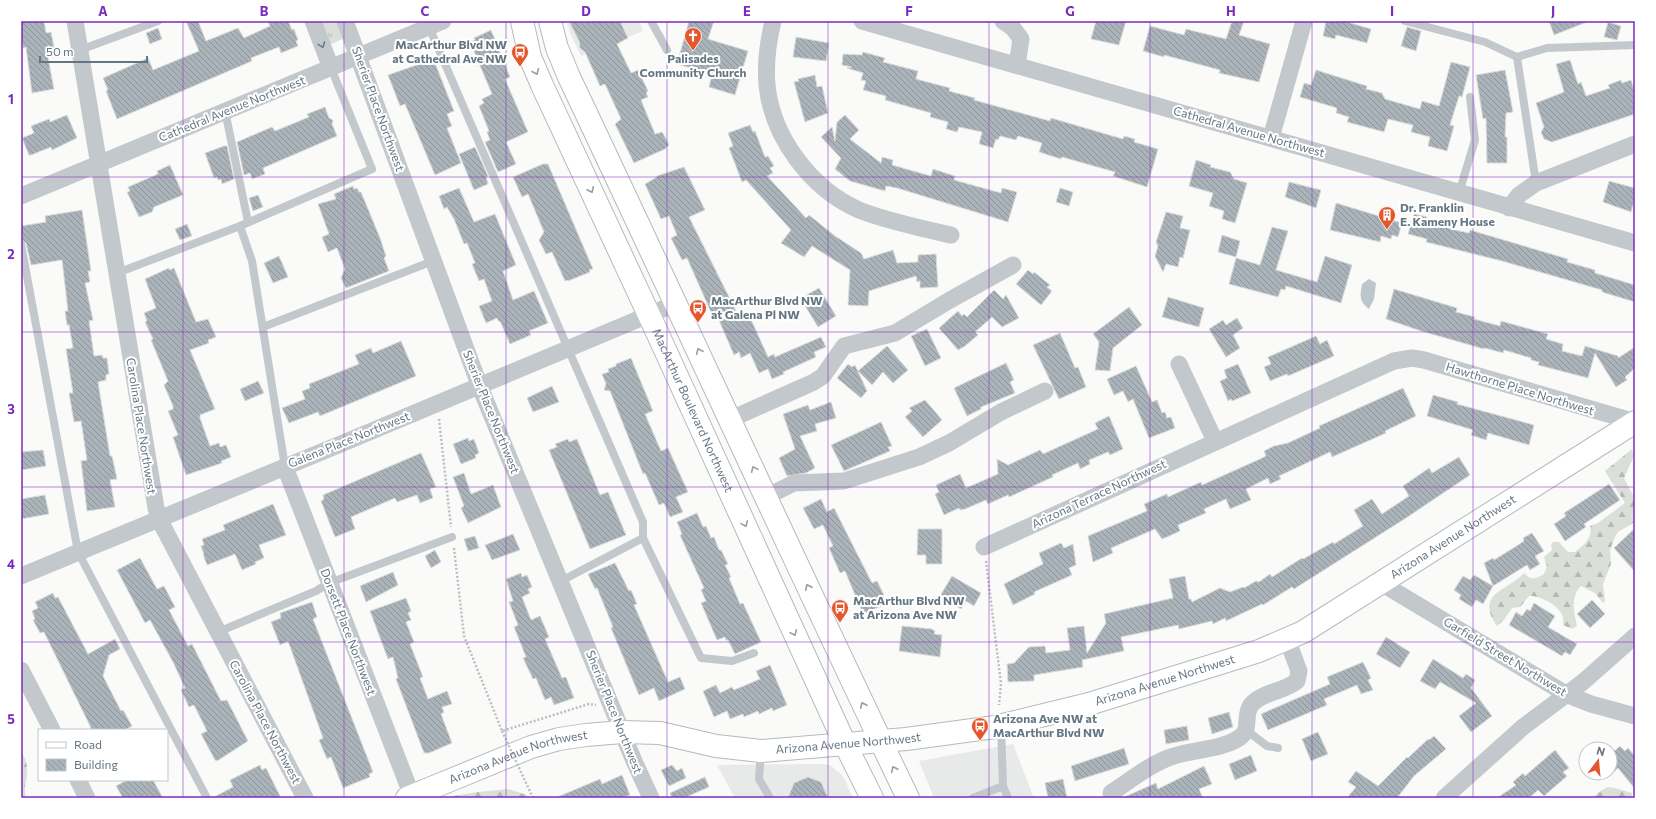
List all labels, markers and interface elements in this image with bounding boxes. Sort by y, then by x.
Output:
text: A [98,3,108,19]
text: B [260,3,269,19]
text: C [421,3,430,19]
text: D [581,3,591,19]
text: E [743,3,751,19]
text: F [905,3,913,19]
text: G [1065,3,1075,19]
text: H [1226,3,1236,19]
text: I [1390,3,1394,19]
text: J [1551,3,1555,19]
church icon: Palisades Community Church [683,26,703,51]
place label: MacArthur Blvd NW at Cathedral Ave NW [392,37,507,65]
scale bar [40,38,147,64]
one-way arrow [317,41,325,48]
bus stop icon: MacArthur Blvd NW at Cathedral Ave NW [510,42,530,67]
text: 50 m [46,44,74,58]
street label: Sherier Place Northwest [350,44,408,173]
place label: Palisades Community Church [640,51,747,79]
one-way arrow [531,68,539,75]
street label: Cathedral Avenue Northwest [156,72,307,144]
text: 1 [8,91,14,107]
street label: Cathedral Avenue Northwest [1172,103,1327,159]
one-way arrow [586,185,594,193]
place label: Dr. Franklin E. Kameny House [1400,200,1495,228]
building icon: Dr. Franklin E. Kameny House [1377,205,1397,230]
text: 2 [7,246,15,262]
place label: MacArthur Blvd NW at Galena Pl NW [711,293,823,321]
bus stop icon: MacArthur Blvd NW at Galena Pl NW [688,298,708,323]
street label: MacArthur Boulevard Northwest [650,326,737,494]
street label: Sherier Place Northwest [461,348,523,475]
one-way arrow [696,348,704,356]
street label: Carolina Place Northwest [124,357,160,495]
street label: Hawthorne Place Northwest [1445,359,1596,417]
text: 3 [7,401,15,417]
street label: Galena Place Northwest [286,408,412,470]
street label: Arizona Terrace Northwest [1029,456,1168,530]
one-way arrow [751,466,759,474]
street label: Arizona Avenue Northwest [1387,491,1518,581]
one-way arrow [740,520,748,527]
text: 4 [7,556,15,572]
street label: Dorsett Place Northwest [318,566,380,697]
one-way arrow [805,584,813,592]
place label: MacArthur Blvd NW at Arizona Ave NW [853,593,965,621]
bus stop icon: MacArthur Blvd NW at Arizona Ave NW [830,598,850,623]
street label: Garfield Street Northwest [1441,614,1570,699]
one-way arrow [790,629,798,636]
street label: Sherier Place Northwest [584,648,646,775]
street label: Arizona Avenue Northwest [1093,651,1236,708]
street label: Carolina Place Northwest [227,657,304,786]
one-way arrow [860,702,868,710]
text: 5 [7,711,15,727]
place label: Arizona Ave NW at MacArthur Blvd NW [993,711,1105,739]
bus stop icon: Arizona Ave NW at MacArthur Blvd NW [970,716,990,741]
street label: Arizona Avenue Northwest [447,727,588,786]
legend [38,729,168,781]
street label: Arizona Avenue Northwest [775,729,922,756]
text: Road [74,737,102,751]
north arrow [1578,741,1618,781]
text: N [1595,744,1607,758]
text: Building [74,757,118,771]
one-way arrow [891,766,899,773]

